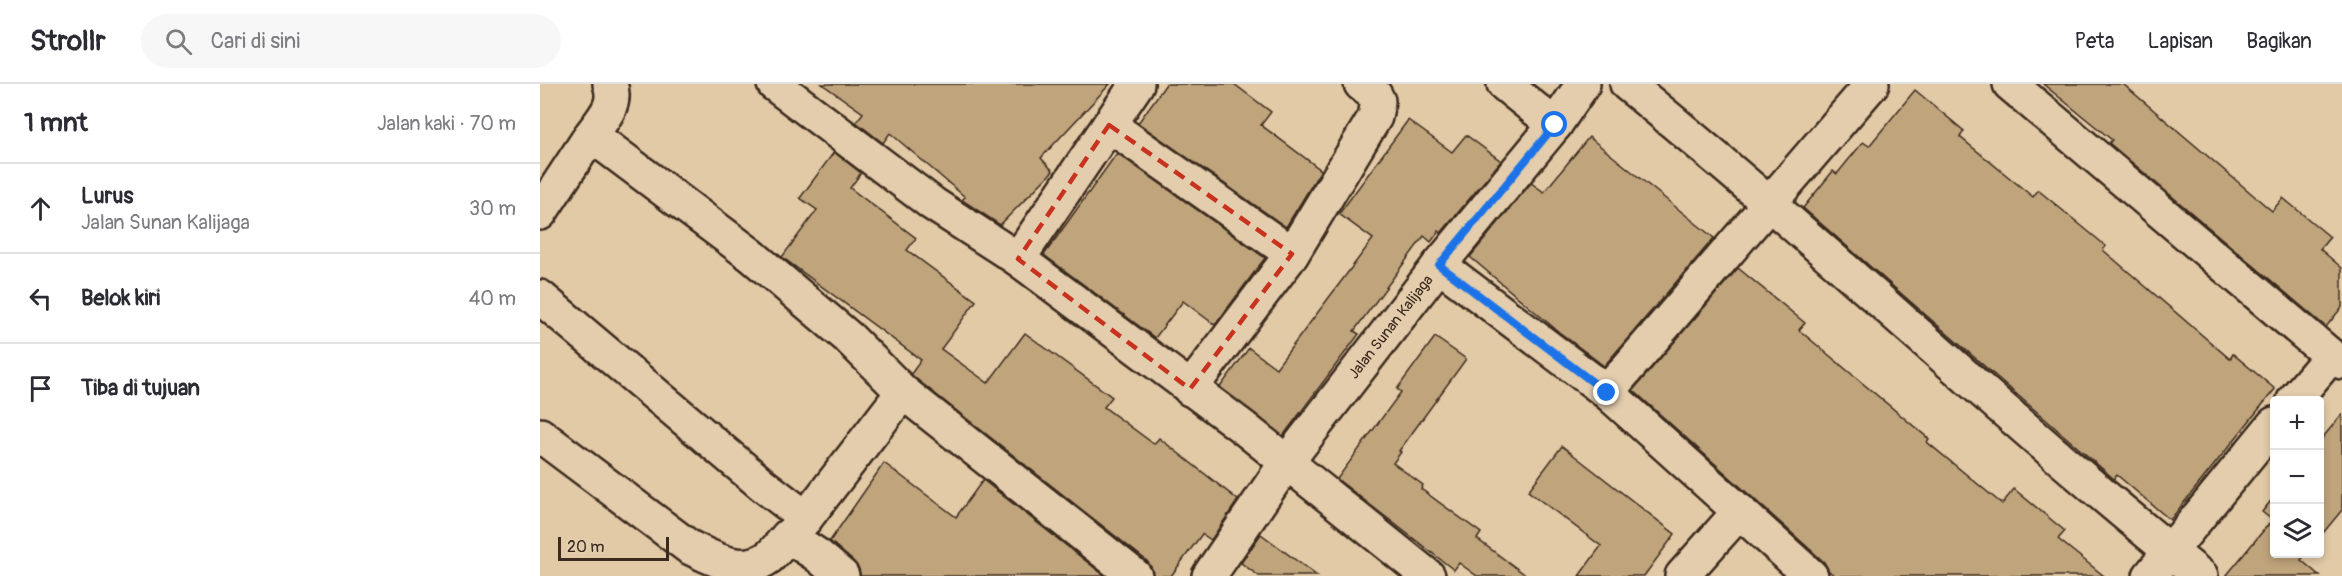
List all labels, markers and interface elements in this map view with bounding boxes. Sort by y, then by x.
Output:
search box [141,14,561,68]
text: Strollr [30,24,105,59]
icon: search [162,25,195,58]
text: Cari di sini [210,27,300,55]
text: Peta [2074,28,2115,55]
text: Lapisan [2148,28,2213,55]
text: Bagikan [2246,28,2312,55]
text: 1 mnt [24,107,88,139]
text: Jalan kaki · 70 m [377,111,516,136]
route start [1541,111,1567,137]
text: Lurus [81,182,133,210]
icon: ahead [24,192,57,225]
text: 30 m [469,196,516,221]
text: Jalan Sunan Kalijaga [81,210,250,235]
street label: Jalan Sunan Kalijaga [1345,271,1437,383]
icon: left [24,282,57,315]
text: Belok kiri [81,284,160,312]
text: 40 m [469,286,516,311]
icon: arrive [24,372,57,405]
text: Tiba di tujuan [81,374,200,402]
route end [1593,379,1619,405]
map controls [2270,396,2324,558]
button: + [2270,396,2324,450]
button: − [2270,450,2324,504]
button: layers [2270,504,2324,558]
scale bar [558,534,669,562]
text: 20 m [567,537,605,557]

